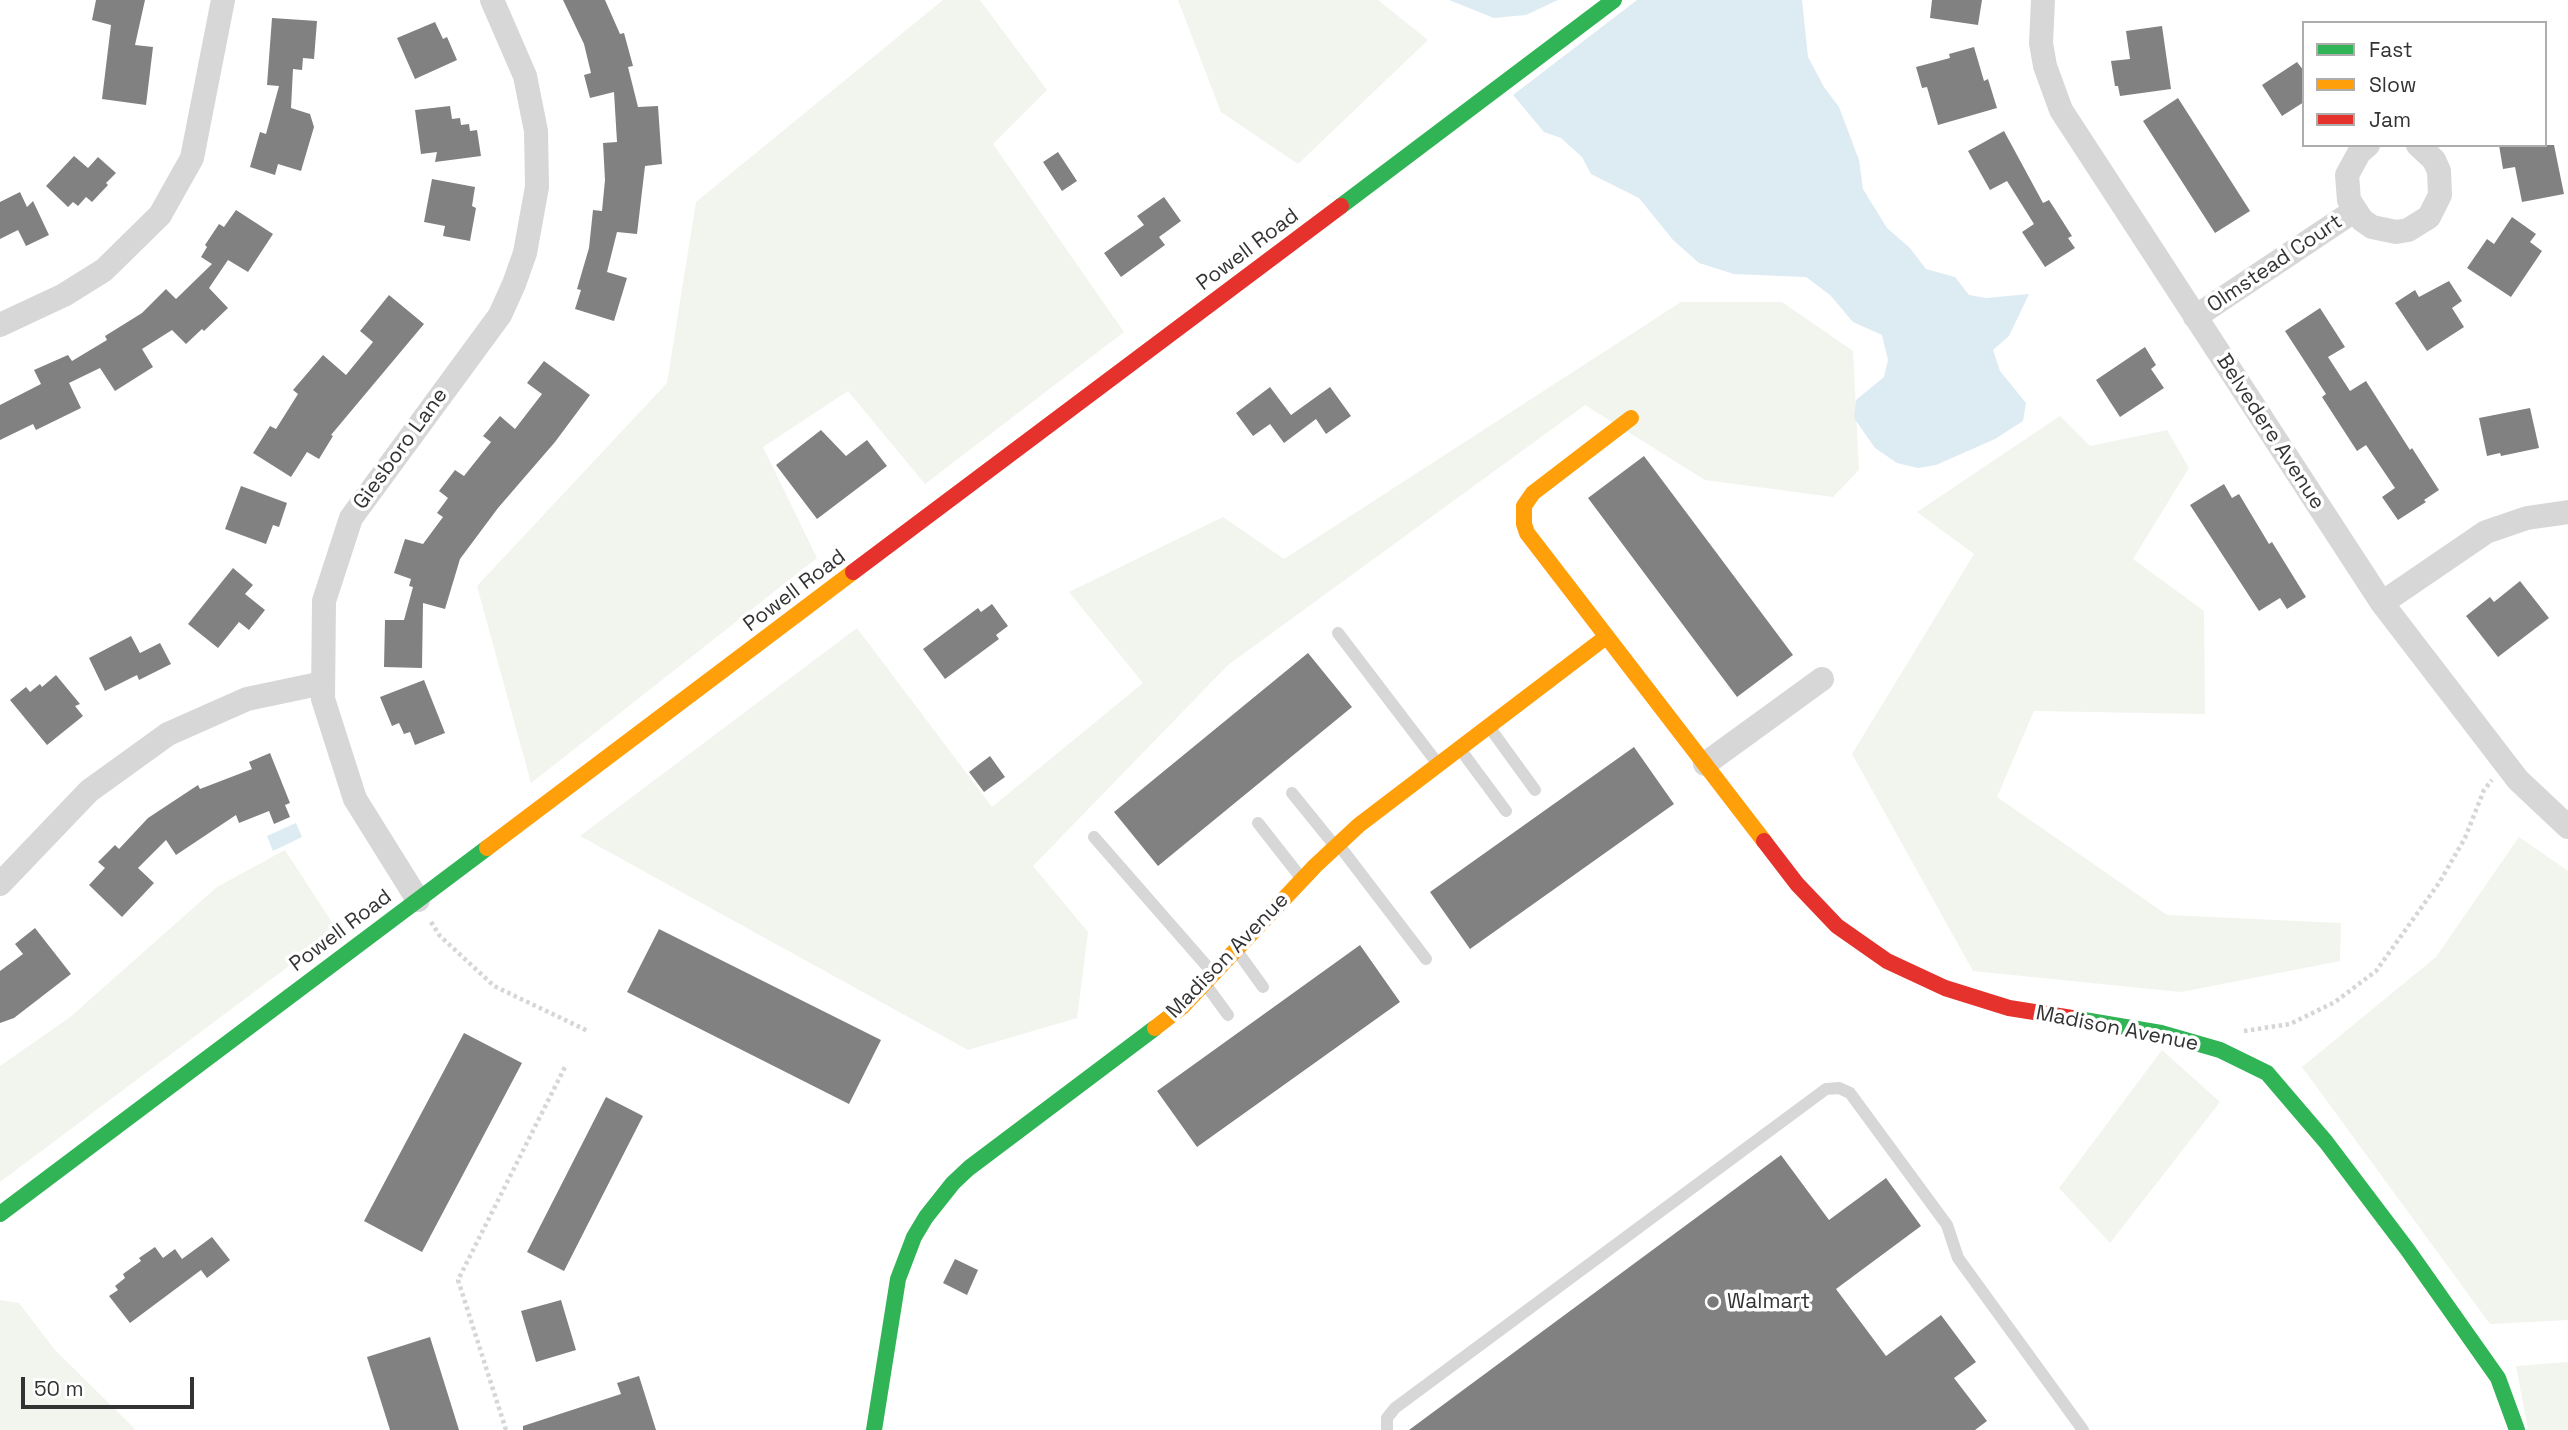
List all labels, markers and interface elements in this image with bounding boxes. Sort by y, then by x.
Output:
legend [2302,21,2547,147]
text: Fast [2369,36,2413,63]
text: Slow [2369,71,2417,98]
text: Jam [2369,106,2411,133]
street label: Powell Road [1192,203,1304,297]
street label: Olmstead Court [2203,210,2347,318]
street label: Belvedere Avenue [2210,350,2330,514]
street label: Giesboro Lane [349,383,453,515]
street label: Powell Road [739,544,851,638]
street label: Powell Road [285,884,397,978]
street label: Madison Avenue [1162,888,1294,1024]
street label: Madison Avenue [2034,1001,2200,1057]
place label: Walmart [1727,1289,1810,1315]
marker: Walmart [1705,1294,1721,1310]
scale bar [24,1364,198,1408]
text: 50 m [34,1375,84,1402]

